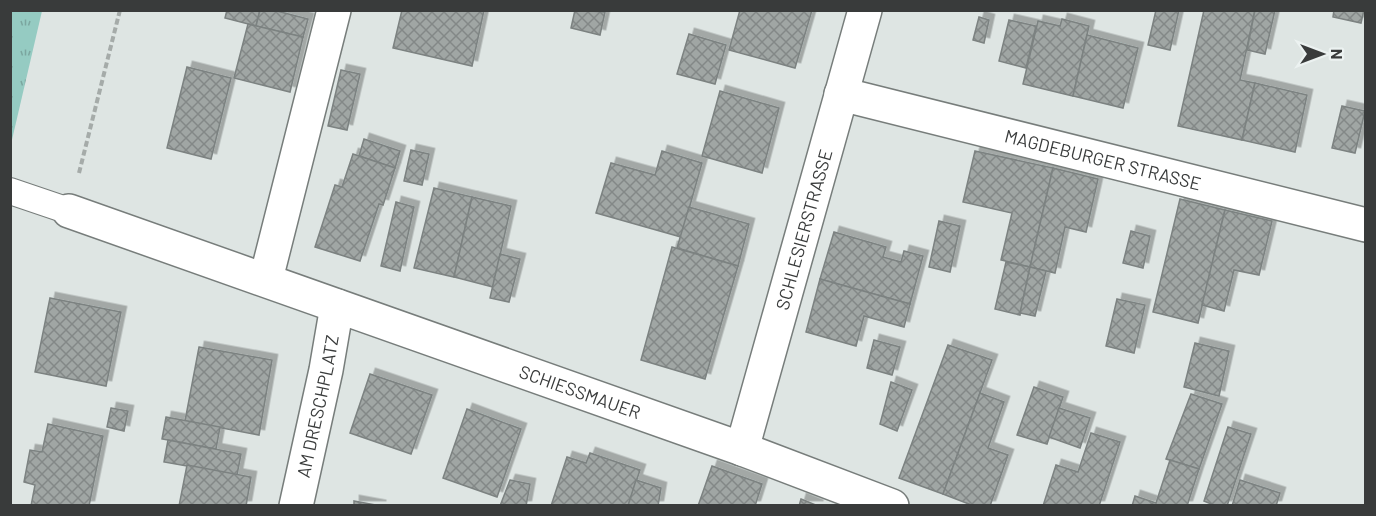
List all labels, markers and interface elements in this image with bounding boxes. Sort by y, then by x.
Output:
north arrow [1292,24,1352,84]
text: N [1328,49,1347,59]
street label: MAGDEBURGER STRASSE [1003,124,1203,194]
street label: SCHLESIERSTRASSE [771,147,836,312]
street label: AM DRESCHPLATZ [292,333,343,480]
street label: SCHIESSMAUER [516,360,644,423]

